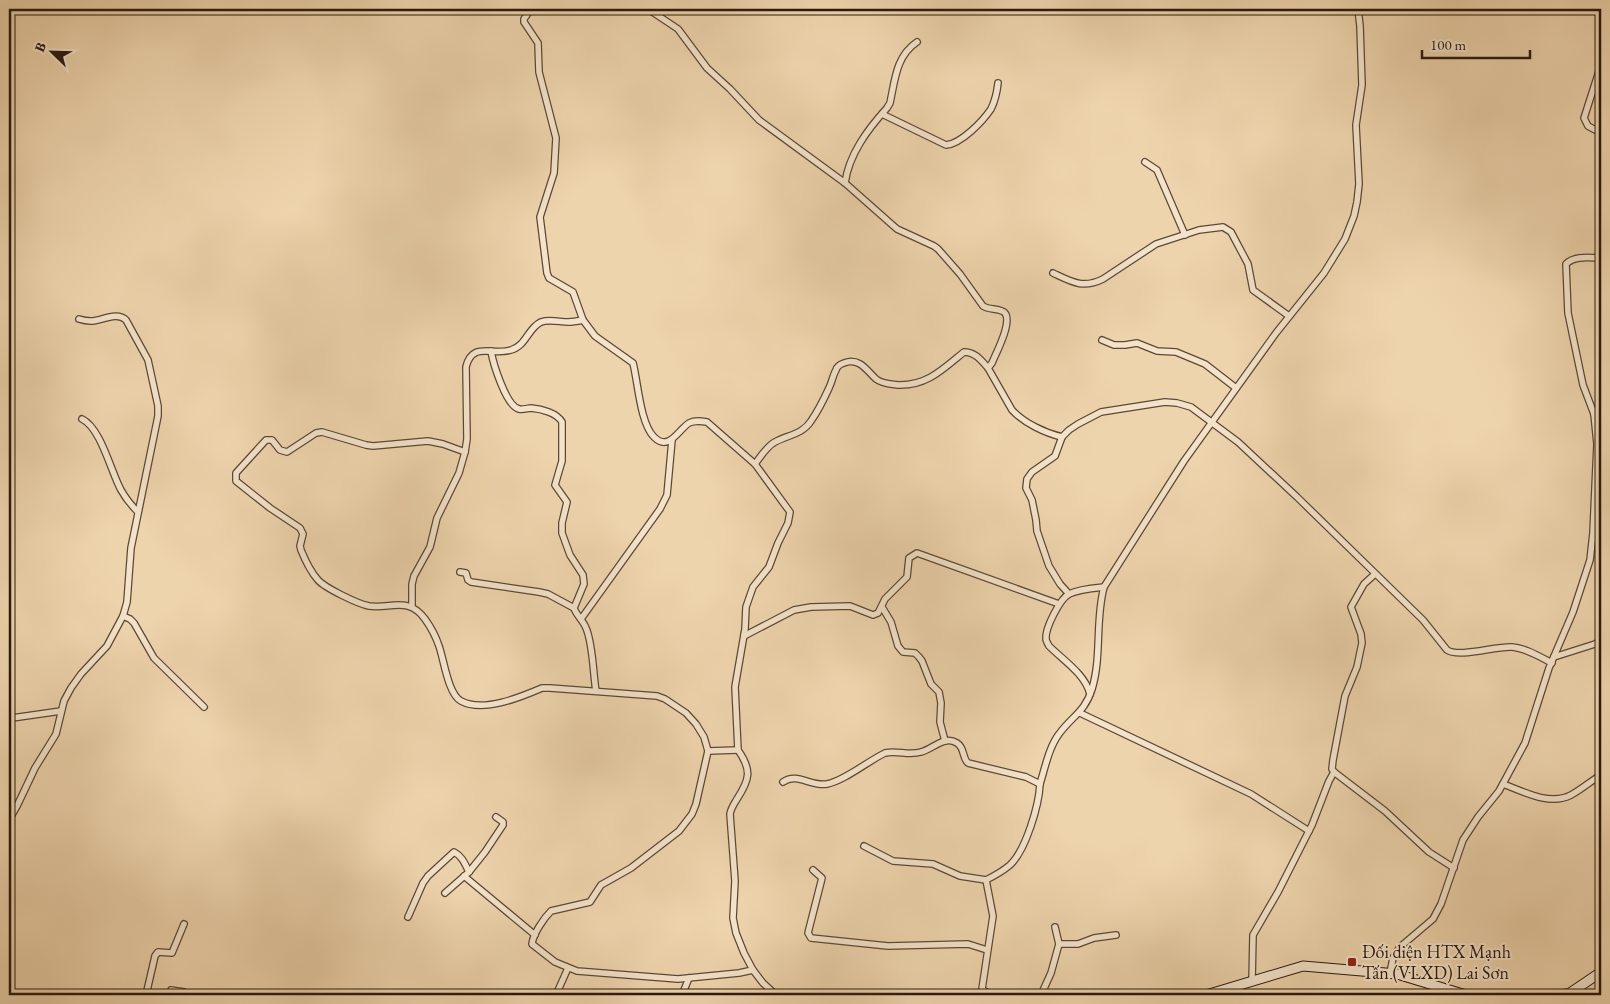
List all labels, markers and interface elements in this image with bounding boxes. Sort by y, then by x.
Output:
north arrow [28,28,78,78]
scale bar [1422,28,1530,60]
text: 100 m [1430,35,1467,54]
text: B [30,39,50,54]
place label: Đối diện HTX Mạnh Tấn (VLXD) Lai Sơn [1362,940,1511,984]
marker: Đối diện HTX Mạnh Tấn (VLXD) Lai Sơn [1346,956,1358,968]

